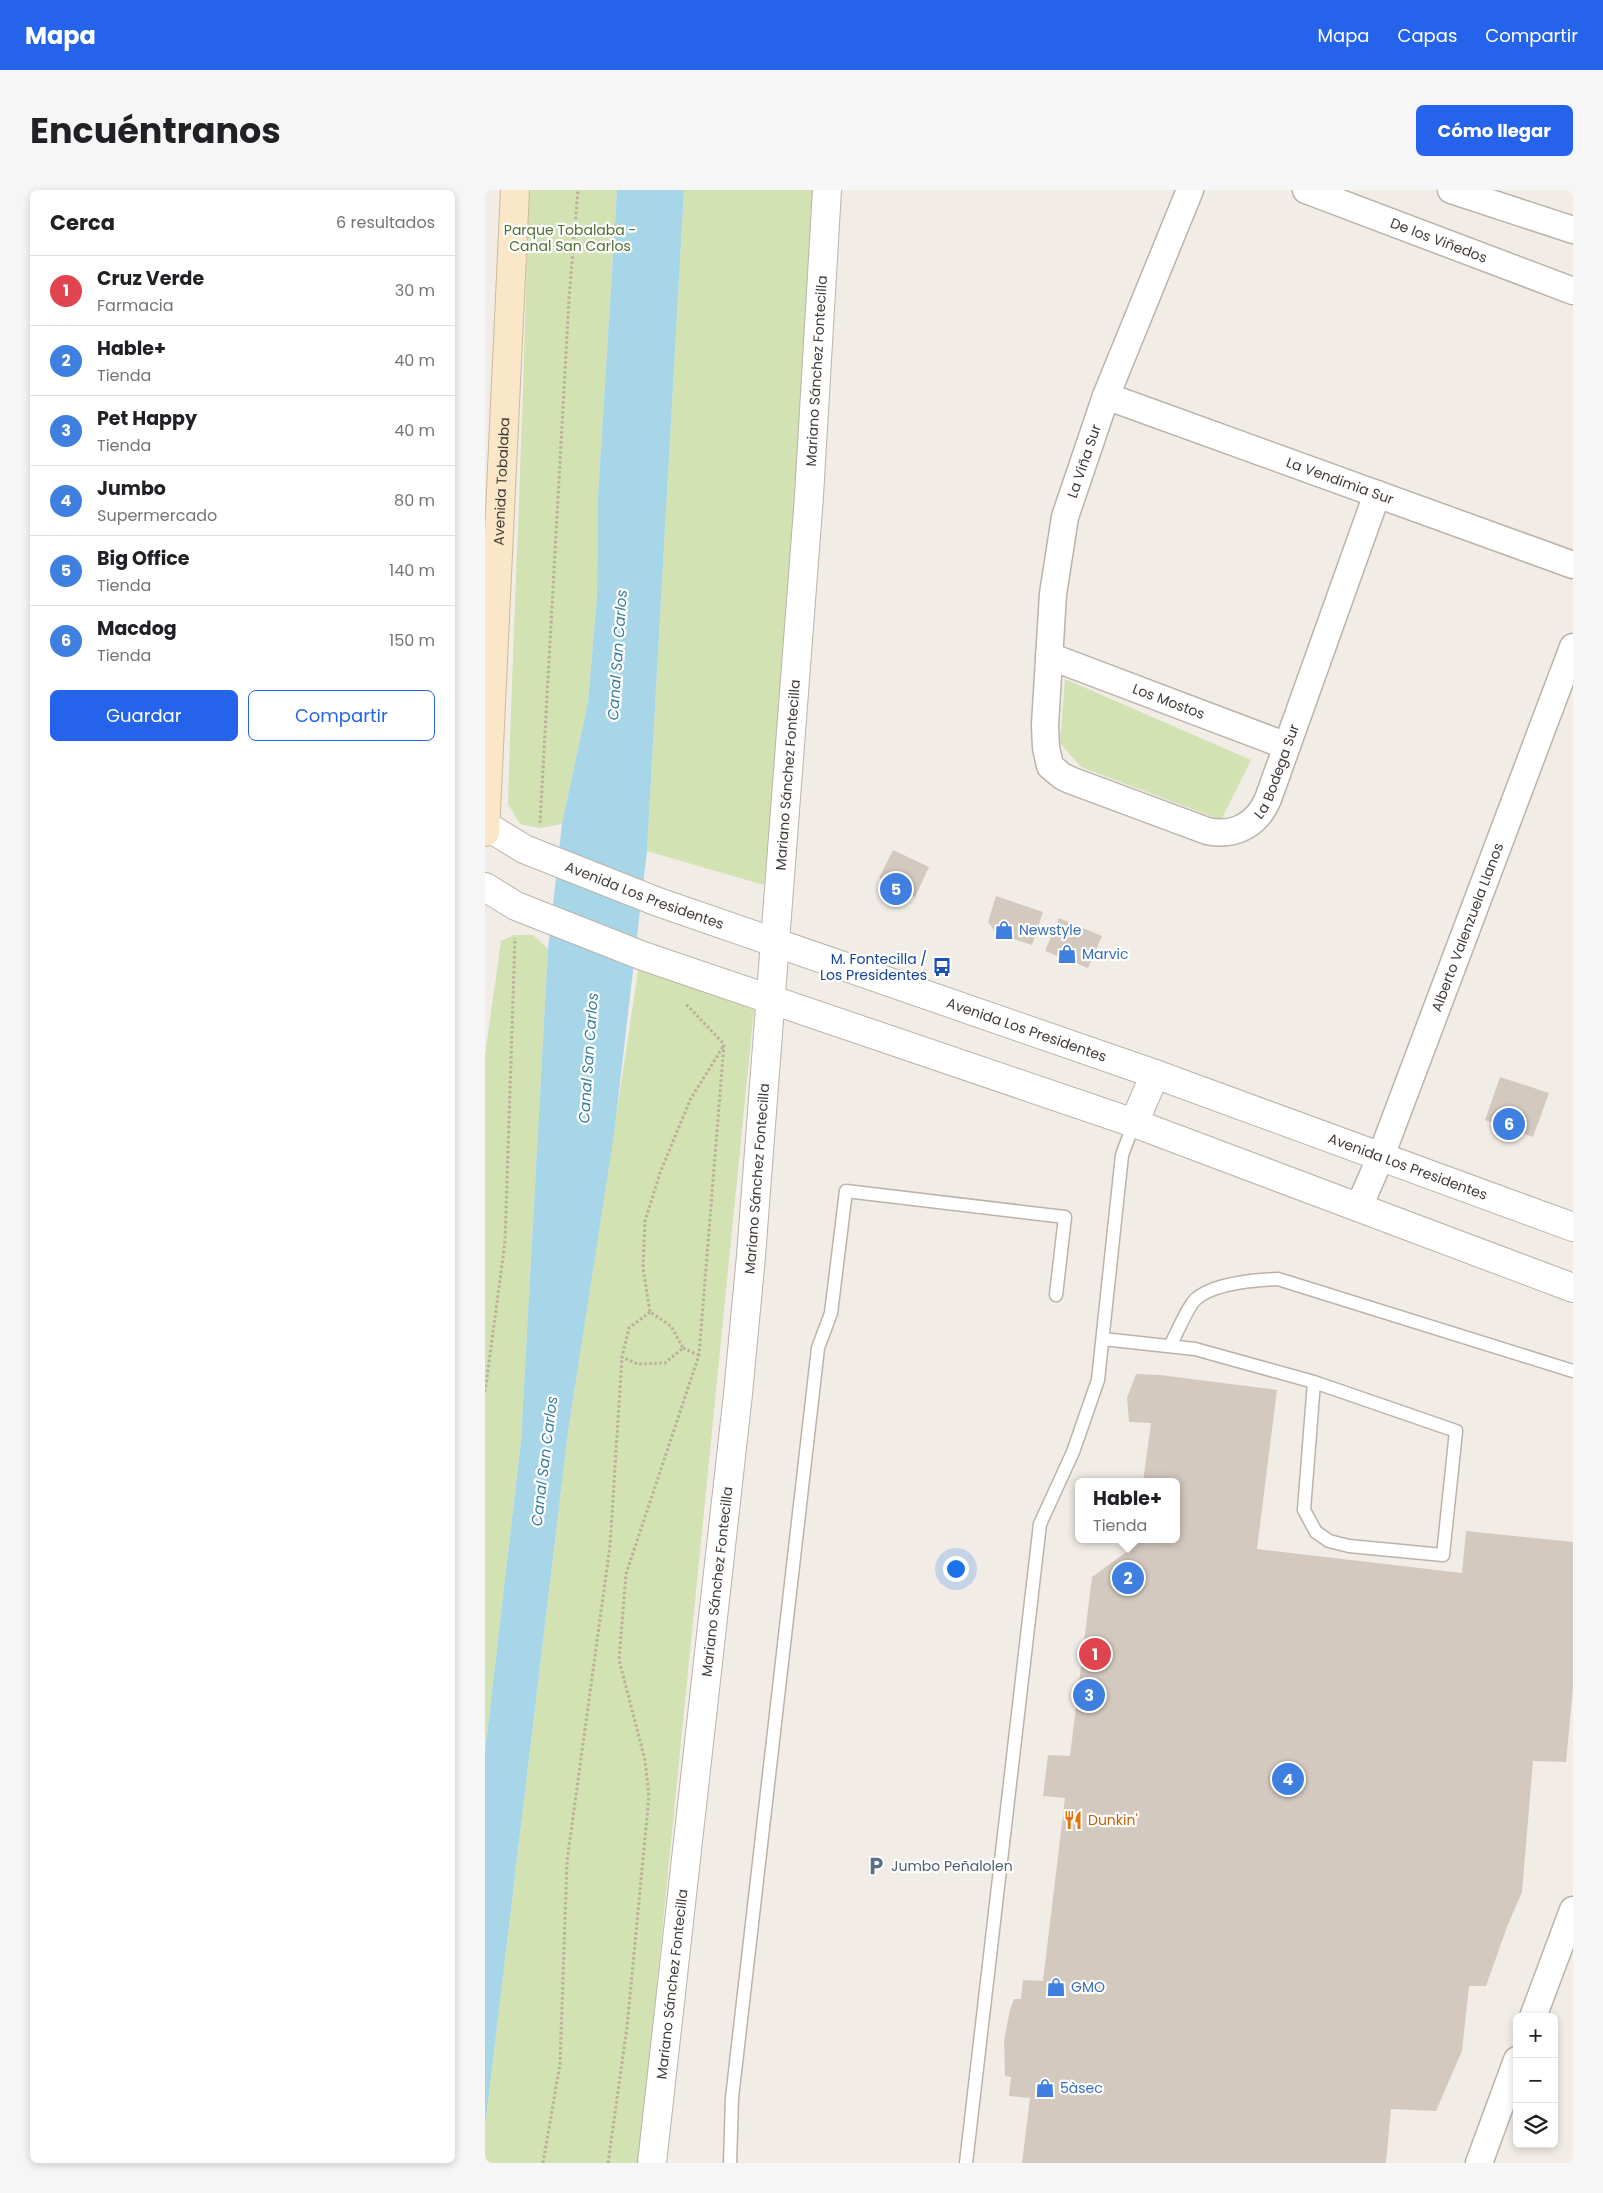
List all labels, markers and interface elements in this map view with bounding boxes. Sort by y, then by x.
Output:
text: Mapa [25,19,96,52]
text: Mapa [1317,23,1370,48]
text: Capas [1398,23,1457,48]
text: Compartir [1485,23,1578,48]
button: Cómo llegar [1416,105,1573,156]
text: Encuéntranos [30,106,281,155]
text: Cerca [50,208,115,237]
text: 6 resultados [336,211,435,234]
street label: De los Viñedos [1388,213,1490,268]
park label: Parque Tobalaba - Canal San Carlos [504,220,636,256]
text: Cruz Verde [97,265,204,292]
street label: Mariano Sánchez Fontecilla [801,275,832,467]
text: 1 [63,279,69,302]
text: 30 m [395,279,435,302]
text: Farmacia [97,294,174,317]
text: Hable+ [97,335,166,362]
text: 2 [61,349,71,372]
text: 40 m [394,349,435,372]
text: Tienda [97,364,151,387]
text: Pet Happy [97,405,197,432]
street label: Avenida Tobalaba [488,417,514,546]
text: 3 [61,419,71,442]
text: 40 m [394,419,435,442]
street label: La Viña Sur [1062,421,1106,501]
text: Tienda [97,434,151,457]
street label: La Vendimia Sur [1284,452,1397,509]
text: Jumbo [97,475,166,502]
text: 4 [61,489,71,512]
text: 80 m [394,489,435,512]
text: Supermercado [97,504,217,527]
text: Big Office [97,545,189,572]
text: 5 [61,559,71,582]
text: 140 m [389,559,435,582]
text: Tienda [97,574,151,597]
water label: Canal San Carlos [602,589,632,721]
text: Macdog [97,615,177,642]
text: 6 [61,629,71,652]
text: 150 m [389,629,435,652]
text: Tienda [97,644,151,667]
street label: Mariano Sánchez Fontecilla [770,679,805,871]
street label: Los Mostos [1130,679,1208,724]
button: Guardar [50,690,238,741]
button: Compartir [248,690,435,741]
street label: La Bodega Sur [1249,721,1304,823]
street label: Alberto Valenzuela Llanos [1426,840,1508,1015]
street label: Avenida Los Presidentes [562,856,727,934]
pin: 5 [880,870,912,908]
shop icon: Newstyle [993,919,1015,941]
place label: Newstyle [1019,920,1082,940]
shop icon: Marvic [1056,943,1078,965]
place label: Marvic [1082,944,1129,964]
place label: M. Fontecilla / Los Presidentes [820,949,927,985]
bus stop icon: M. Fontecilla / Los Presidentes [931,956,953,978]
water label: Canal San Carlos [573,992,603,1124]
street label: Avenida Los Presidentes [944,993,1109,1067]
street label: Mariano Sánchez Fontecilla [739,1082,774,1275]
pin: 6 [1493,1105,1525,1143]
street label: Avenida Los Presidentes [1325,1128,1490,1205]
water label: Canal San Carlos [526,1395,562,1527]
popup [1075,1478,1180,1543]
street label: Mariano Sánchez Fontecilla [696,1485,738,1678]
text: Hable+ [1093,1485,1162,1512]
text: Tienda [1093,1514,1147,1537]
your location [943,1556,969,1582]
pin: 2 [1112,1559,1144,1597]
pin: 1 [1079,1635,1111,1673]
pin: 3 [1073,1676,1105,1714]
pin: 4 [1272,1760,1304,1798]
restaurant icon: Dunkin' [1062,1809,1084,1831]
place label: Dunkin' [1088,1810,1138,1830]
parking icon: Jumbo Peñalolen [865,1855,887,1877]
place label: Jumbo Peñalolen [891,1856,1013,1876]
street label: Mariano Sánchez Fontecilla [651,1888,693,2080]
shop icon: GMO [1045,1976,1067,1998]
place label: GMO [1071,1977,1105,1997]
map controls [1513,2013,1558,2148]
button: + [1513,2013,1558,2058]
button: − [1513,2058,1558,2103]
shop icon: 5àsec [1034,2077,1056,2099]
place label: 5àsec [1060,2078,1103,2098]
button: layers [1513,2103,1558,2148]

